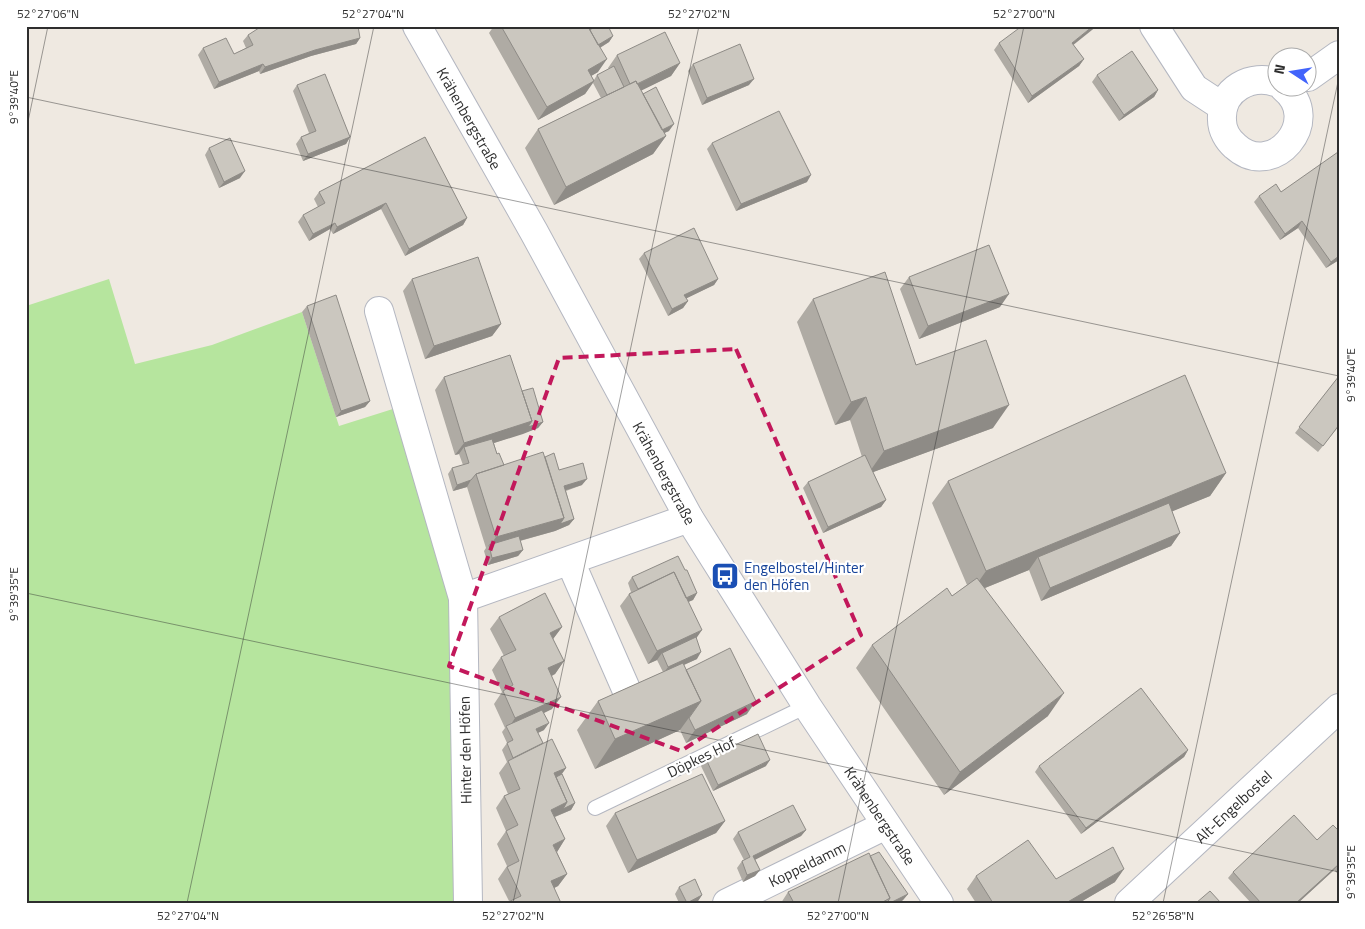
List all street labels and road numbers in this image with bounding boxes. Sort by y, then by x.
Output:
street label: Krähenbergstraße [431,63,508,174]
street label: Krähenbergstraße [627,417,702,529]
street label: Hinter den Höfen [453,696,477,804]
street label: Döpkes Hof [663,731,739,783]
street label: Krähenbergstraße [839,762,922,869]
street label: Alt-Engelbostel [1189,765,1277,848]
street label: Koppeldamm [764,835,850,893]

